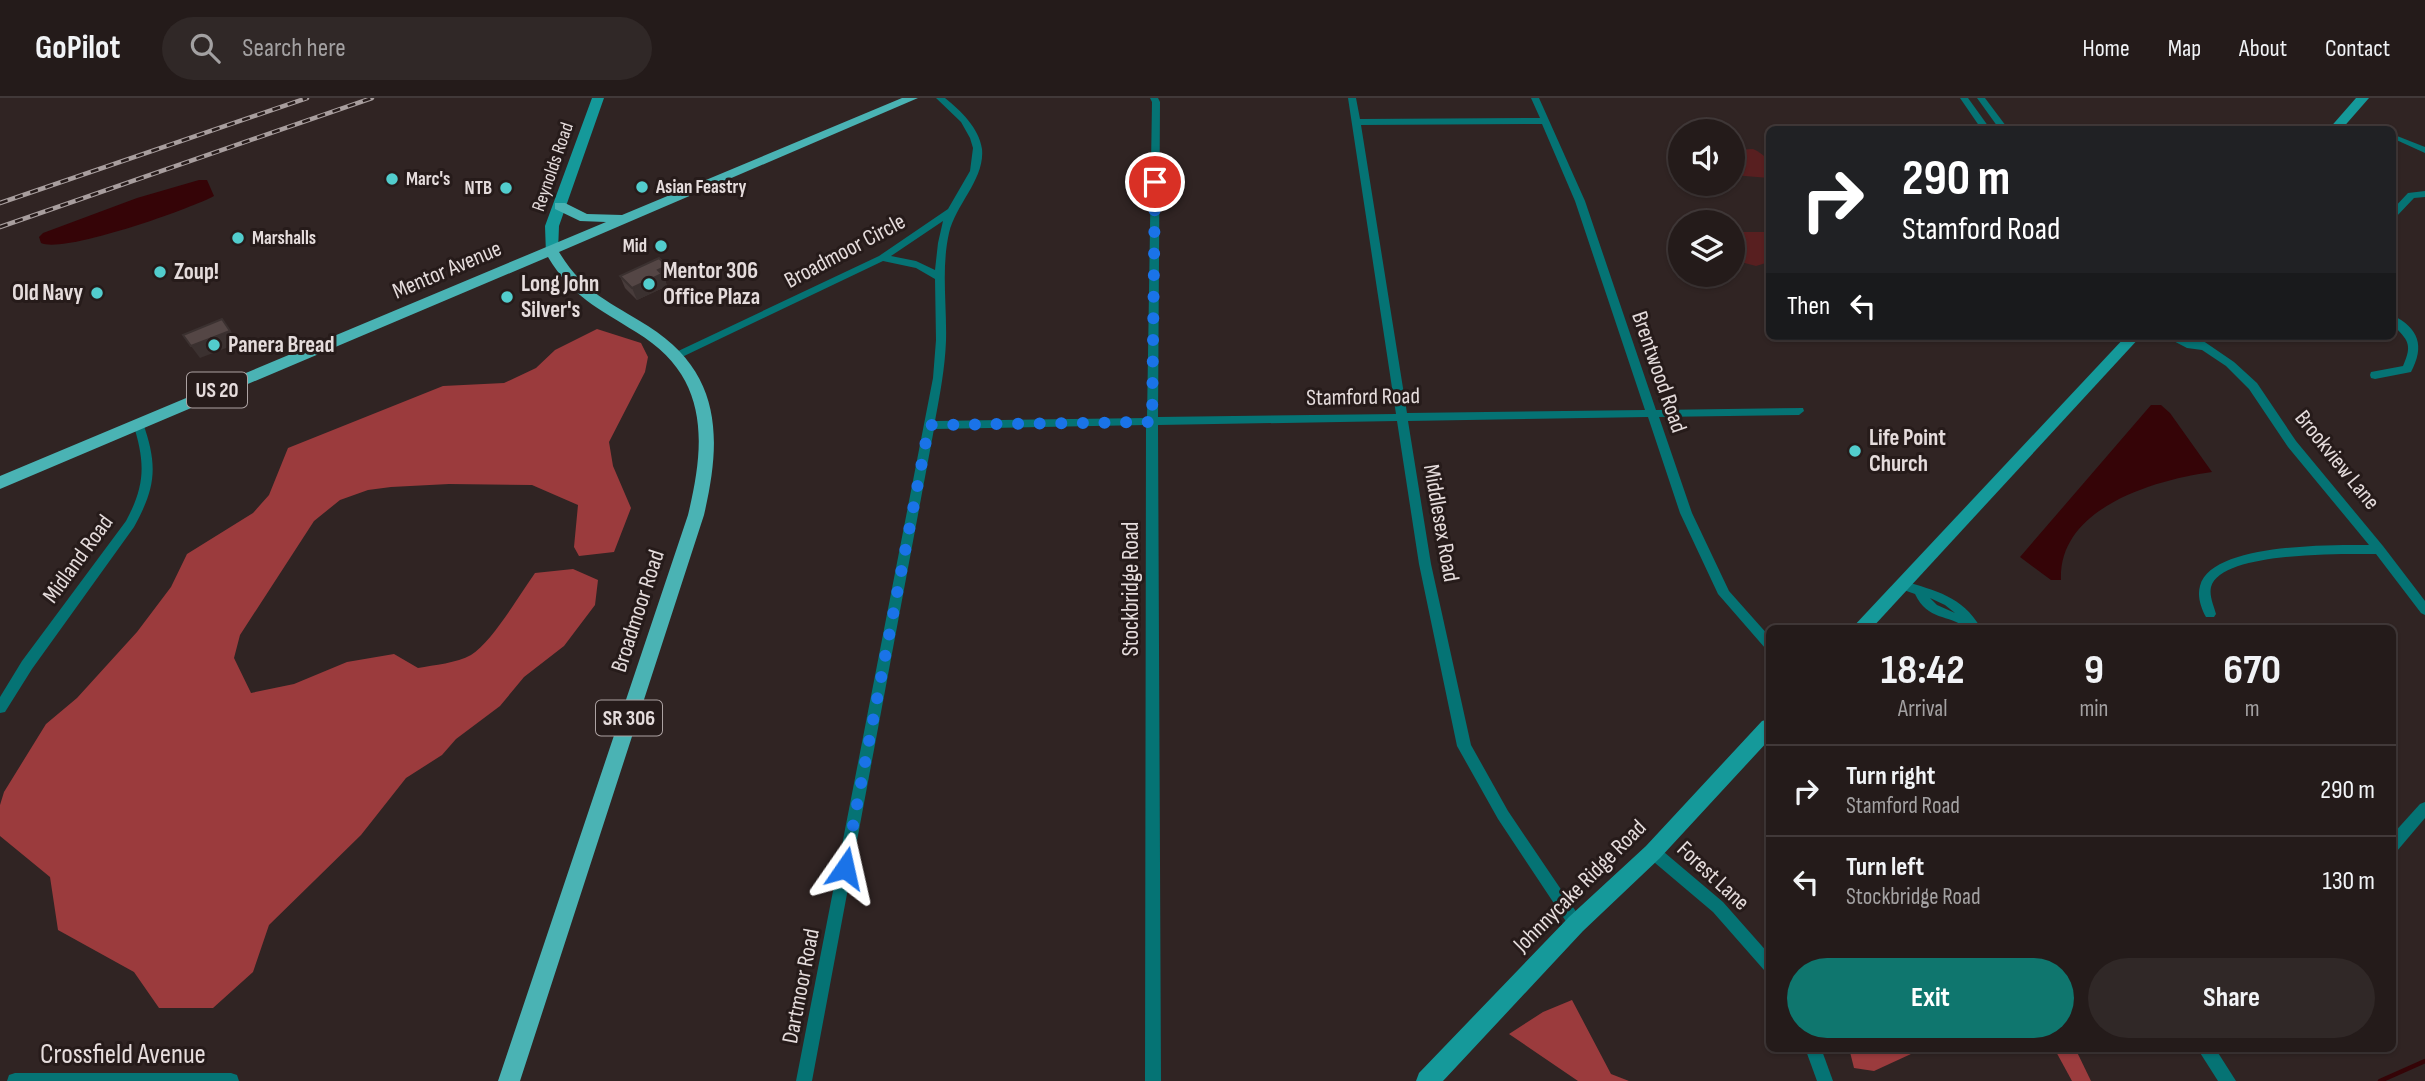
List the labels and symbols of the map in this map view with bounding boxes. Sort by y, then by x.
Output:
street label: Reynolds Road [527,120,579,214]
pin [1125,152,1185,212]
place label: Marc's [406,168,450,191]
marker: Marc's [384,171,400,187]
place label: Asian Feastry [655,176,746,199]
place label: NTB [465,177,492,200]
marker: Asian Feastry [634,179,650,195]
marker: NTB [498,180,514,196]
street label: Broadmoor Circle [780,207,910,295]
place label: Marshalls [252,227,316,250]
marker: Marshalls [230,230,246,246]
street label: Mentor Avenue [388,234,506,306]
place label: Mid [623,235,647,258]
marker: Mid [653,238,669,254]
place label: Mentor 306 Office Plaza [663,257,760,311]
place label: Zoup! [174,258,219,286]
marker: Zoup! [152,264,168,280]
place label: Long John Silver's [521,270,599,324]
marker: Mentor 306 Office Plaza [641,276,657,292]
place label: Old Navy [12,279,83,307]
marker: Old Navy [89,285,105,301]
marker: Long John Silver's [499,289,515,305]
street label: Brentwood Road [1625,308,1693,436]
place label: Panera Bread [228,331,335,359]
marker: Panera Bread [206,337,222,353]
road number: US 20 [187,372,247,408]
street label: Stamford Road [1306,382,1420,412]
street label: Brookview Lane [2288,405,2386,515]
place label: Life Point Church [1869,424,1946,478]
marker: Life Point Church [1847,443,1863,459]
street label: Middlesex Road [1417,462,1465,584]
street label: Midland Road [37,509,119,609]
street label: Stockbridge Road [1117,522,1145,656]
street label: Broadmoor Road [605,546,671,676]
road number: SR 306 [596,700,662,736]
street label: Johnnycake Ridge Road [1507,814,1652,959]
position arrow [808,831,882,905]
street label: Forest Lane [1671,835,1755,917]
street label: Dartmoor Road [776,926,826,1046]
street label: Crossfield Avenue [40,1038,206,1071]

